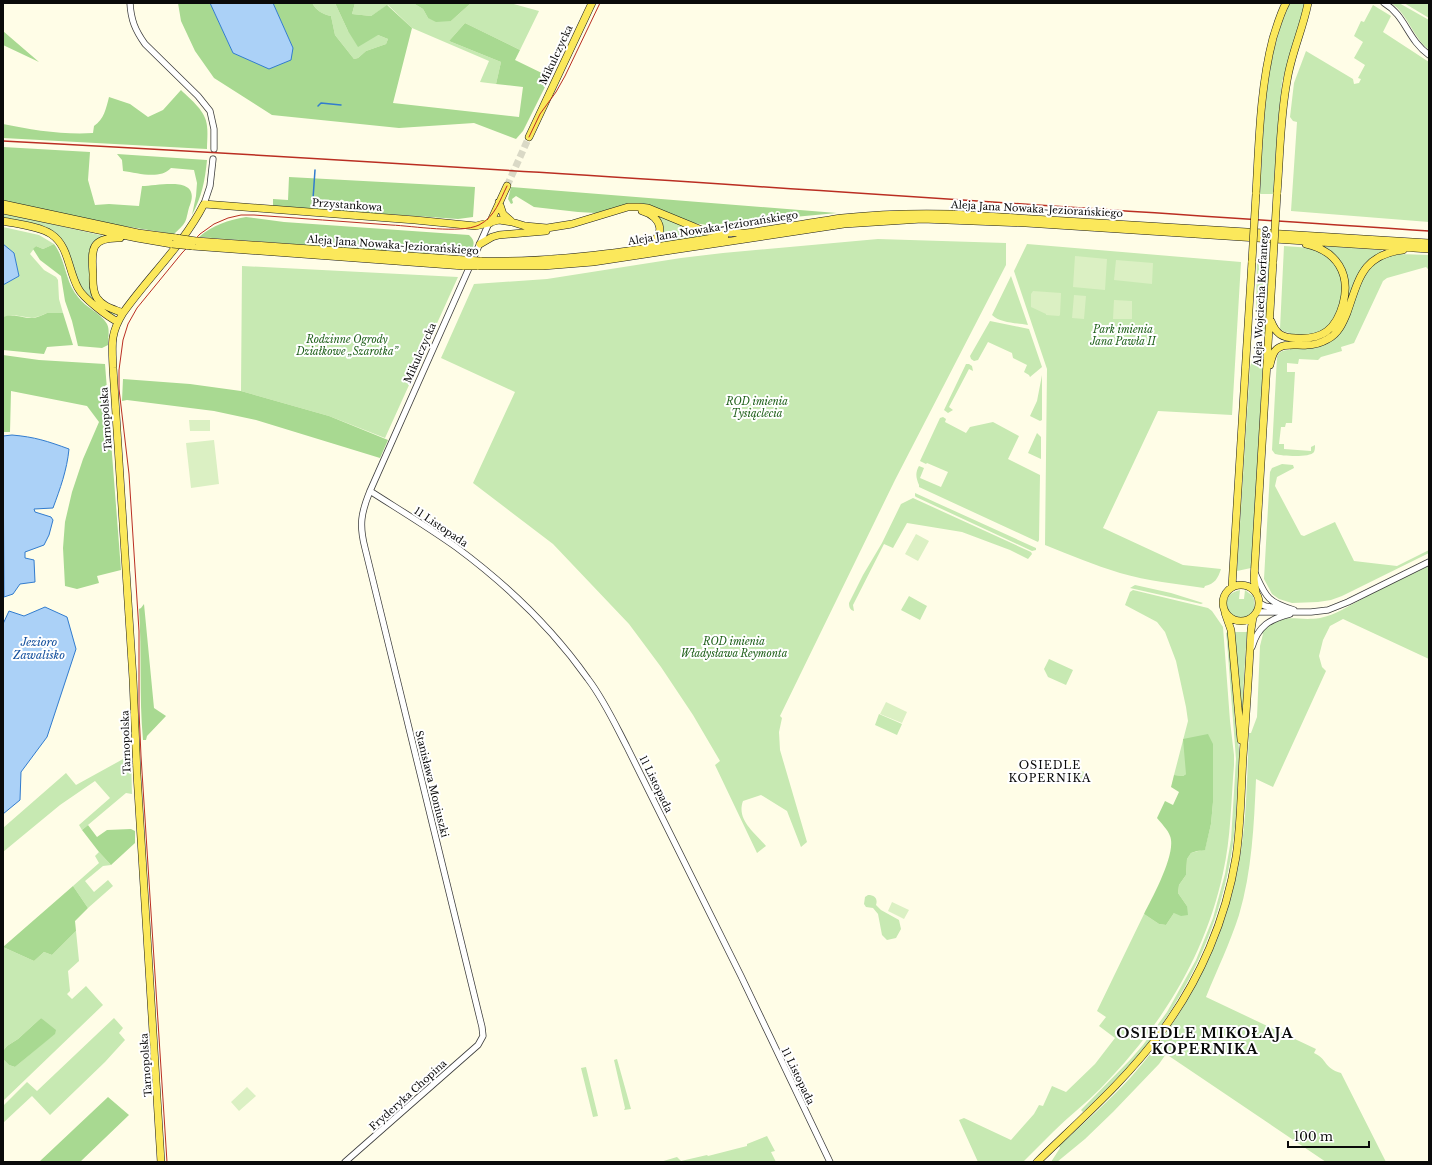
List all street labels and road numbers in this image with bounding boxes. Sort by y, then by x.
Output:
street label: Mikulczycka [536,23,576,87]
street label: Przystankowa [311,196,383,214]
street label: Aleja Jana Nowaka-Jeziorańskiego [950,198,1124,220]
street label: Aleja Jana Nowaka-Jeziorańskiego [626,208,799,248]
street label: Aleja Wojciecha Korfantego [1251,225,1271,368]
street label: Aleja Jana Nowaka-Jeziorańskiego [306,232,480,258]
street label: Mikulczycka [401,320,439,385]
street label: Tarnopolska [97,386,115,451]
street label: 11 Listopada [412,504,471,550]
street label: Tarnopolska [118,710,134,774]
street label: Stanisława Moniuszki [412,729,452,839]
street label: 11 Listopada [637,753,676,815]
street label: Tarnopolska [137,1032,155,1097]
street label: 11 Listopada [779,1045,818,1107]
street label: Fryderyka Chopina [367,1057,450,1133]

